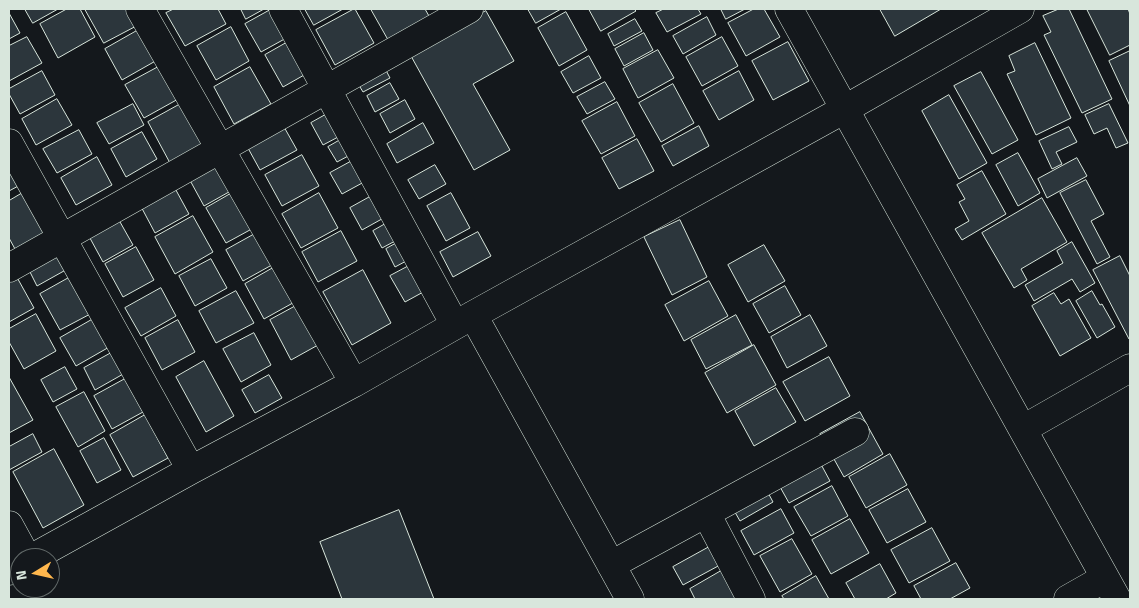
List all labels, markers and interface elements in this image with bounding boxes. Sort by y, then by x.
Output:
north arrow [10,548,60,598]
text: N [10,569,32,582]

